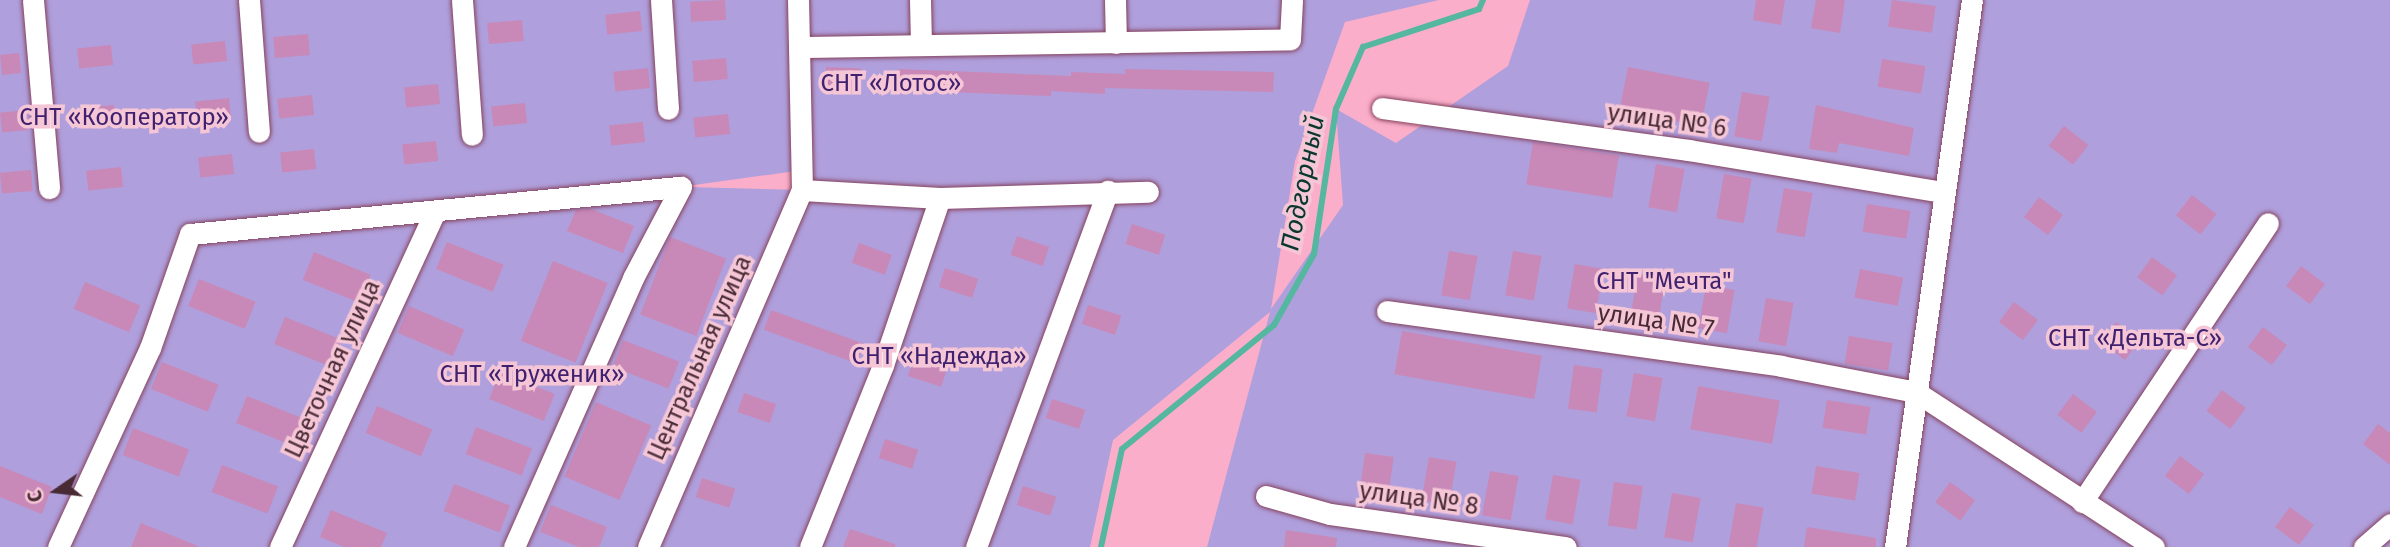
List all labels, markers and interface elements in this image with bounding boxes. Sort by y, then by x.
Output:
park label: СНТ «Лотос» [821,70,961,98]
street label: улица № 6 [1606,98,1728,144]
park label: СНТ «Кооператор» [19,104,229,132]
water label: Подгорный [1275,112,1331,254]
street label: Центральная улица [642,251,758,465]
park label: СНТ "Мечта" [1596,268,1732,296]
street label: Цветочная улица [279,275,387,463]
street label: улица № 7 [1596,299,1716,343]
park label: СНТ «Дельта-С» [2048,325,2222,353]
park label: СНТ «Надежда» [851,343,1027,371]
park label: СНТ «Труженик» [439,361,625,389]
north arrow [21,456,91,526]
street label: улица № 8 [1358,476,1480,522]
text: С [23,488,48,504]

